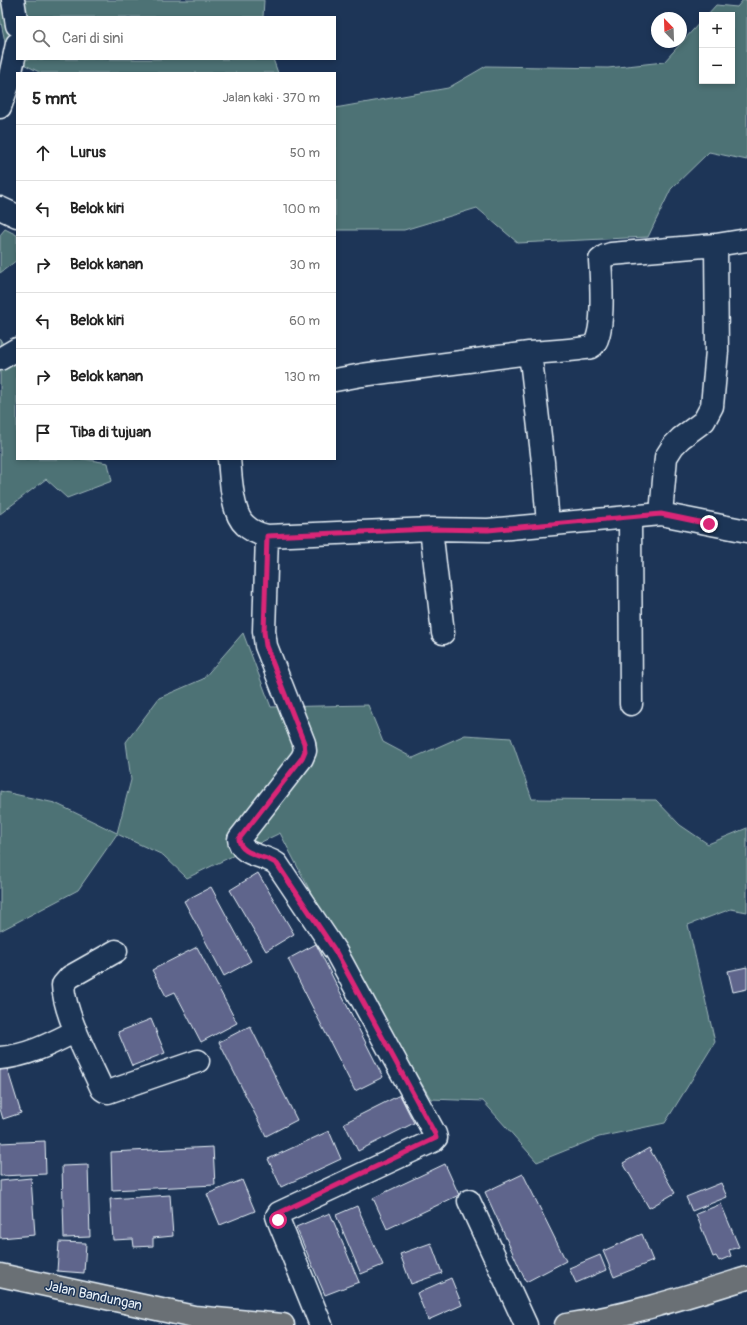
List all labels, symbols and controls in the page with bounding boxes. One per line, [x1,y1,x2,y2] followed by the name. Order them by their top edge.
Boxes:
[651,12,687,48] north arrow
[699,12,735,84] map controls
[699,12,735,48] button: +
[16,16,336,60] search box
[30,27,52,49] icon: search
[62,29,123,48] text: Cari di sini
[699,48,735,84] button: −
[32,88,76,109] text: 5 mnt
[222,90,320,106] text: Jalan kaki · 370 m
[32,142,54,164] icon: ahead
[70,143,106,162] text: Lurus
[290,145,320,161] text: 50 m
[32,198,54,220] icon: left
[70,199,124,218] text: Belok kiri
[283,201,320,217] text: 100 m
[32,254,54,276] icon: right
[70,255,143,274] text: Belok kanan
[290,257,320,273] text: 30 m
[32,310,54,332] icon: left
[70,311,124,330] text: Belok kiri
[289,313,320,329] text: 60 m
[32,366,54,388] icon: right
[70,367,143,386] text: Belok kanan
[284,369,320,385] text: 130 m
[32,422,54,444] icon: arrive
[70,423,151,442] text: Tiba di tujuan
[700,515,718,533] route end
[269,1211,287,1229] route start
[44,1277,144,1314] street label: Jalan Bandungan

